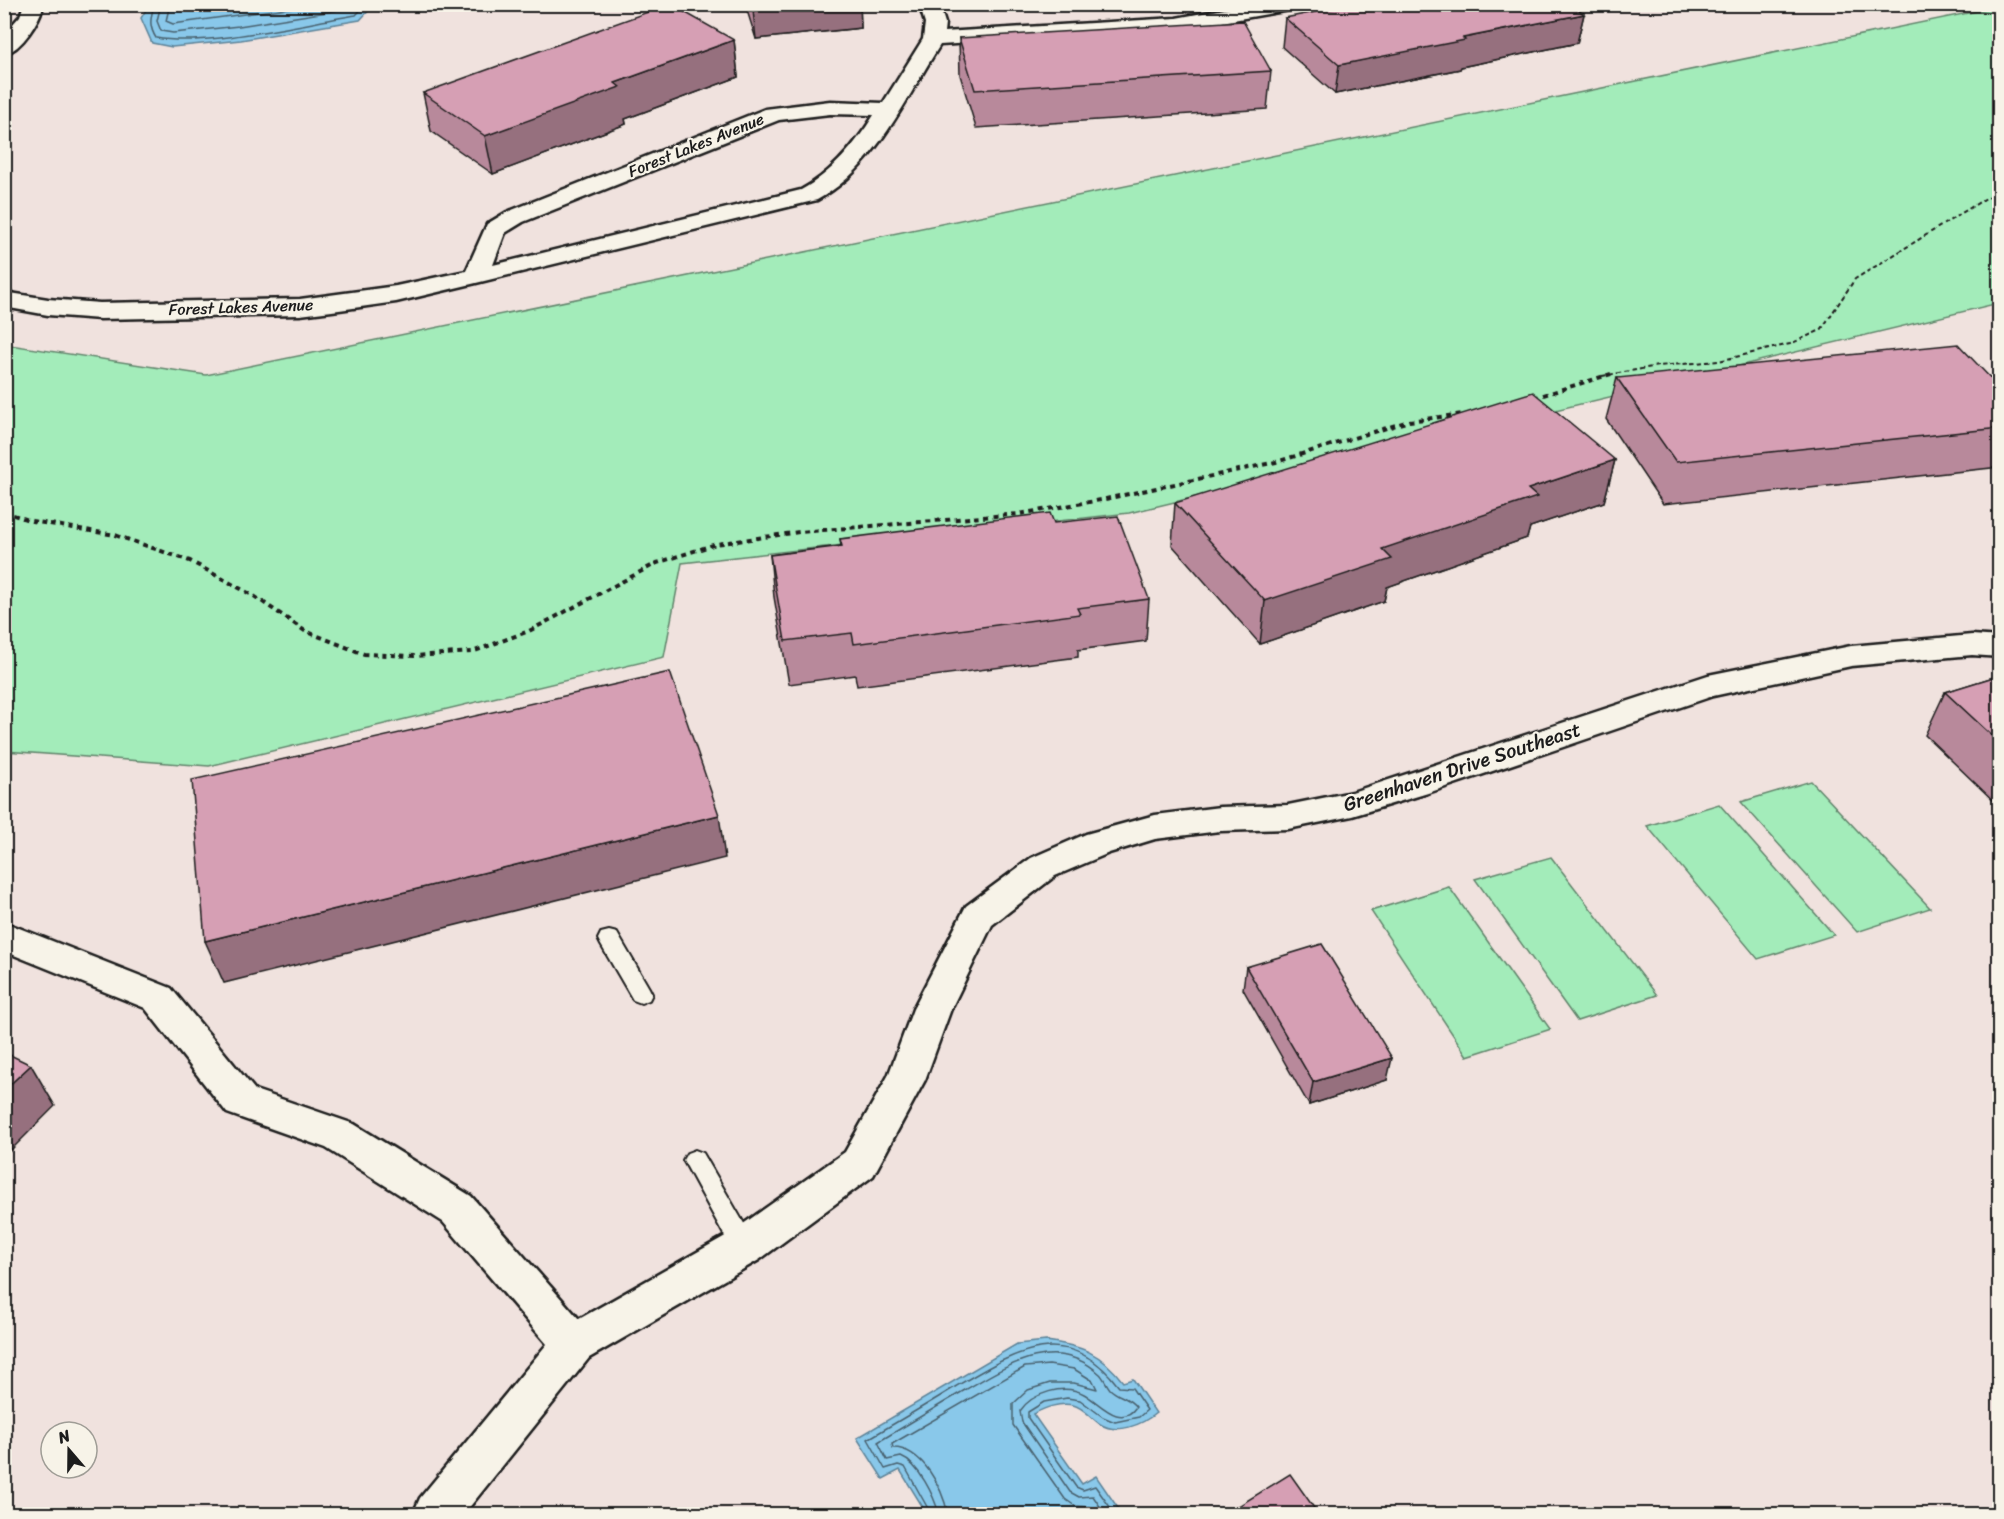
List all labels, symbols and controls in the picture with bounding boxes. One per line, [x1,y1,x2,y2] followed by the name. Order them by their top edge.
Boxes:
[623,104,769,186] street label: Forest Lakes Avenue
[168,290,314,324] street label: Forest Lakes Avenue
[1339,712,1586,822] street label: Greenhaven Drive Southeast
[39,1420,99,1480] north arrow
[53,1421,75,1452] text: N

